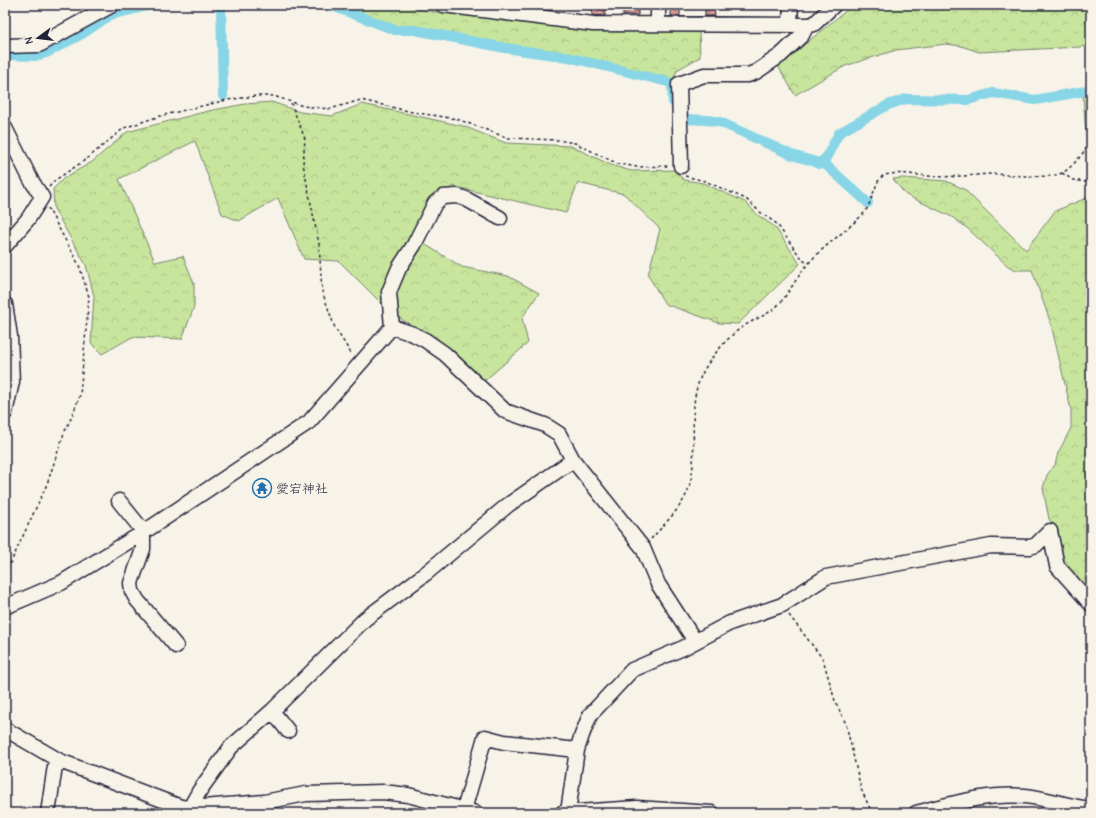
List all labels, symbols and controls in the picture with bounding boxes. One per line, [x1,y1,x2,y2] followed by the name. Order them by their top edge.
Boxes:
[18,18,58,58] north arrow
[22,35,36,46] text: N
[251,477,273,499] temple icon: 愛宕神社
[276,481,328,496] place label: 愛宕神社

